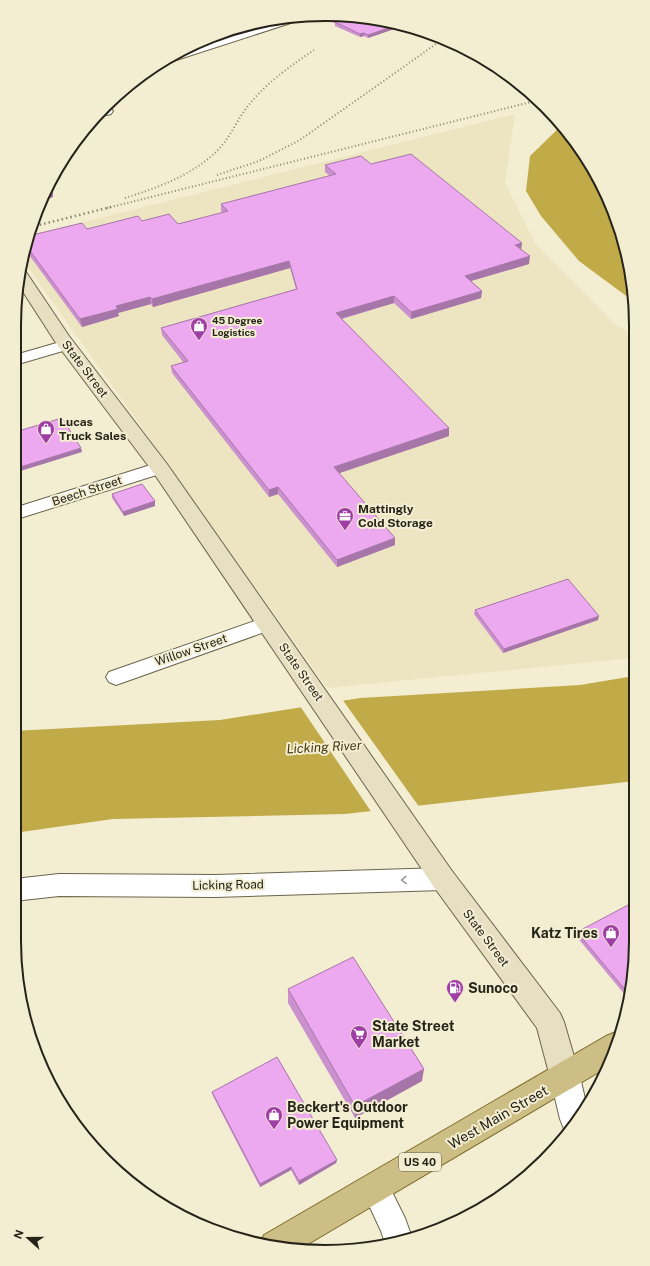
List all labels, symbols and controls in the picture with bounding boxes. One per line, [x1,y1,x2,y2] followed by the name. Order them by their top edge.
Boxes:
[212,314,263,338] place label: 45 Degree Logistics
[189,316,209,341] shop icon: 45 Degree Logistics
[59,338,111,401] street label: State Street
[59,415,126,443] place label: Lucas Truck Sales
[36,419,56,444] shop icon: Lucas Truck Sales
[50,473,124,509] street label: Beech Street
[358,502,433,530] place label: Mattingly Cold Storage
[335,506,355,531] office icon: Mattingly Cold Storage
[153,631,229,669] street label: Willow Street
[276,640,326,704] street label: State Street
[286,738,362,756] water label: Licking River
[401,876,407,884] one-way arrow
[192,877,264,893] street label: Licking Road
[460,907,512,970] street label: State Street
[601,923,621,948] shop icon: Katz Tires
[531,925,598,941] place label: Katz Tires
[445,978,465,1003] fuel station icon: Sunoco
[468,980,518,996] place label: Sunoco
[372,1018,455,1050] place label: State Street Market
[349,1024,369,1049] supermarket icon: State Street Market
[445,1082,551,1152] street label: West Main Street
[287,1099,408,1131] place label: Beckert's Outdoor Power Equipment
[264,1105,284,1130] shop icon: Beckert's Outdoor Power Equipment
[399,1153,441,1171] road number: US 40
[8,1218,48,1258] north arrow
[12,1228,26,1241] text: N

